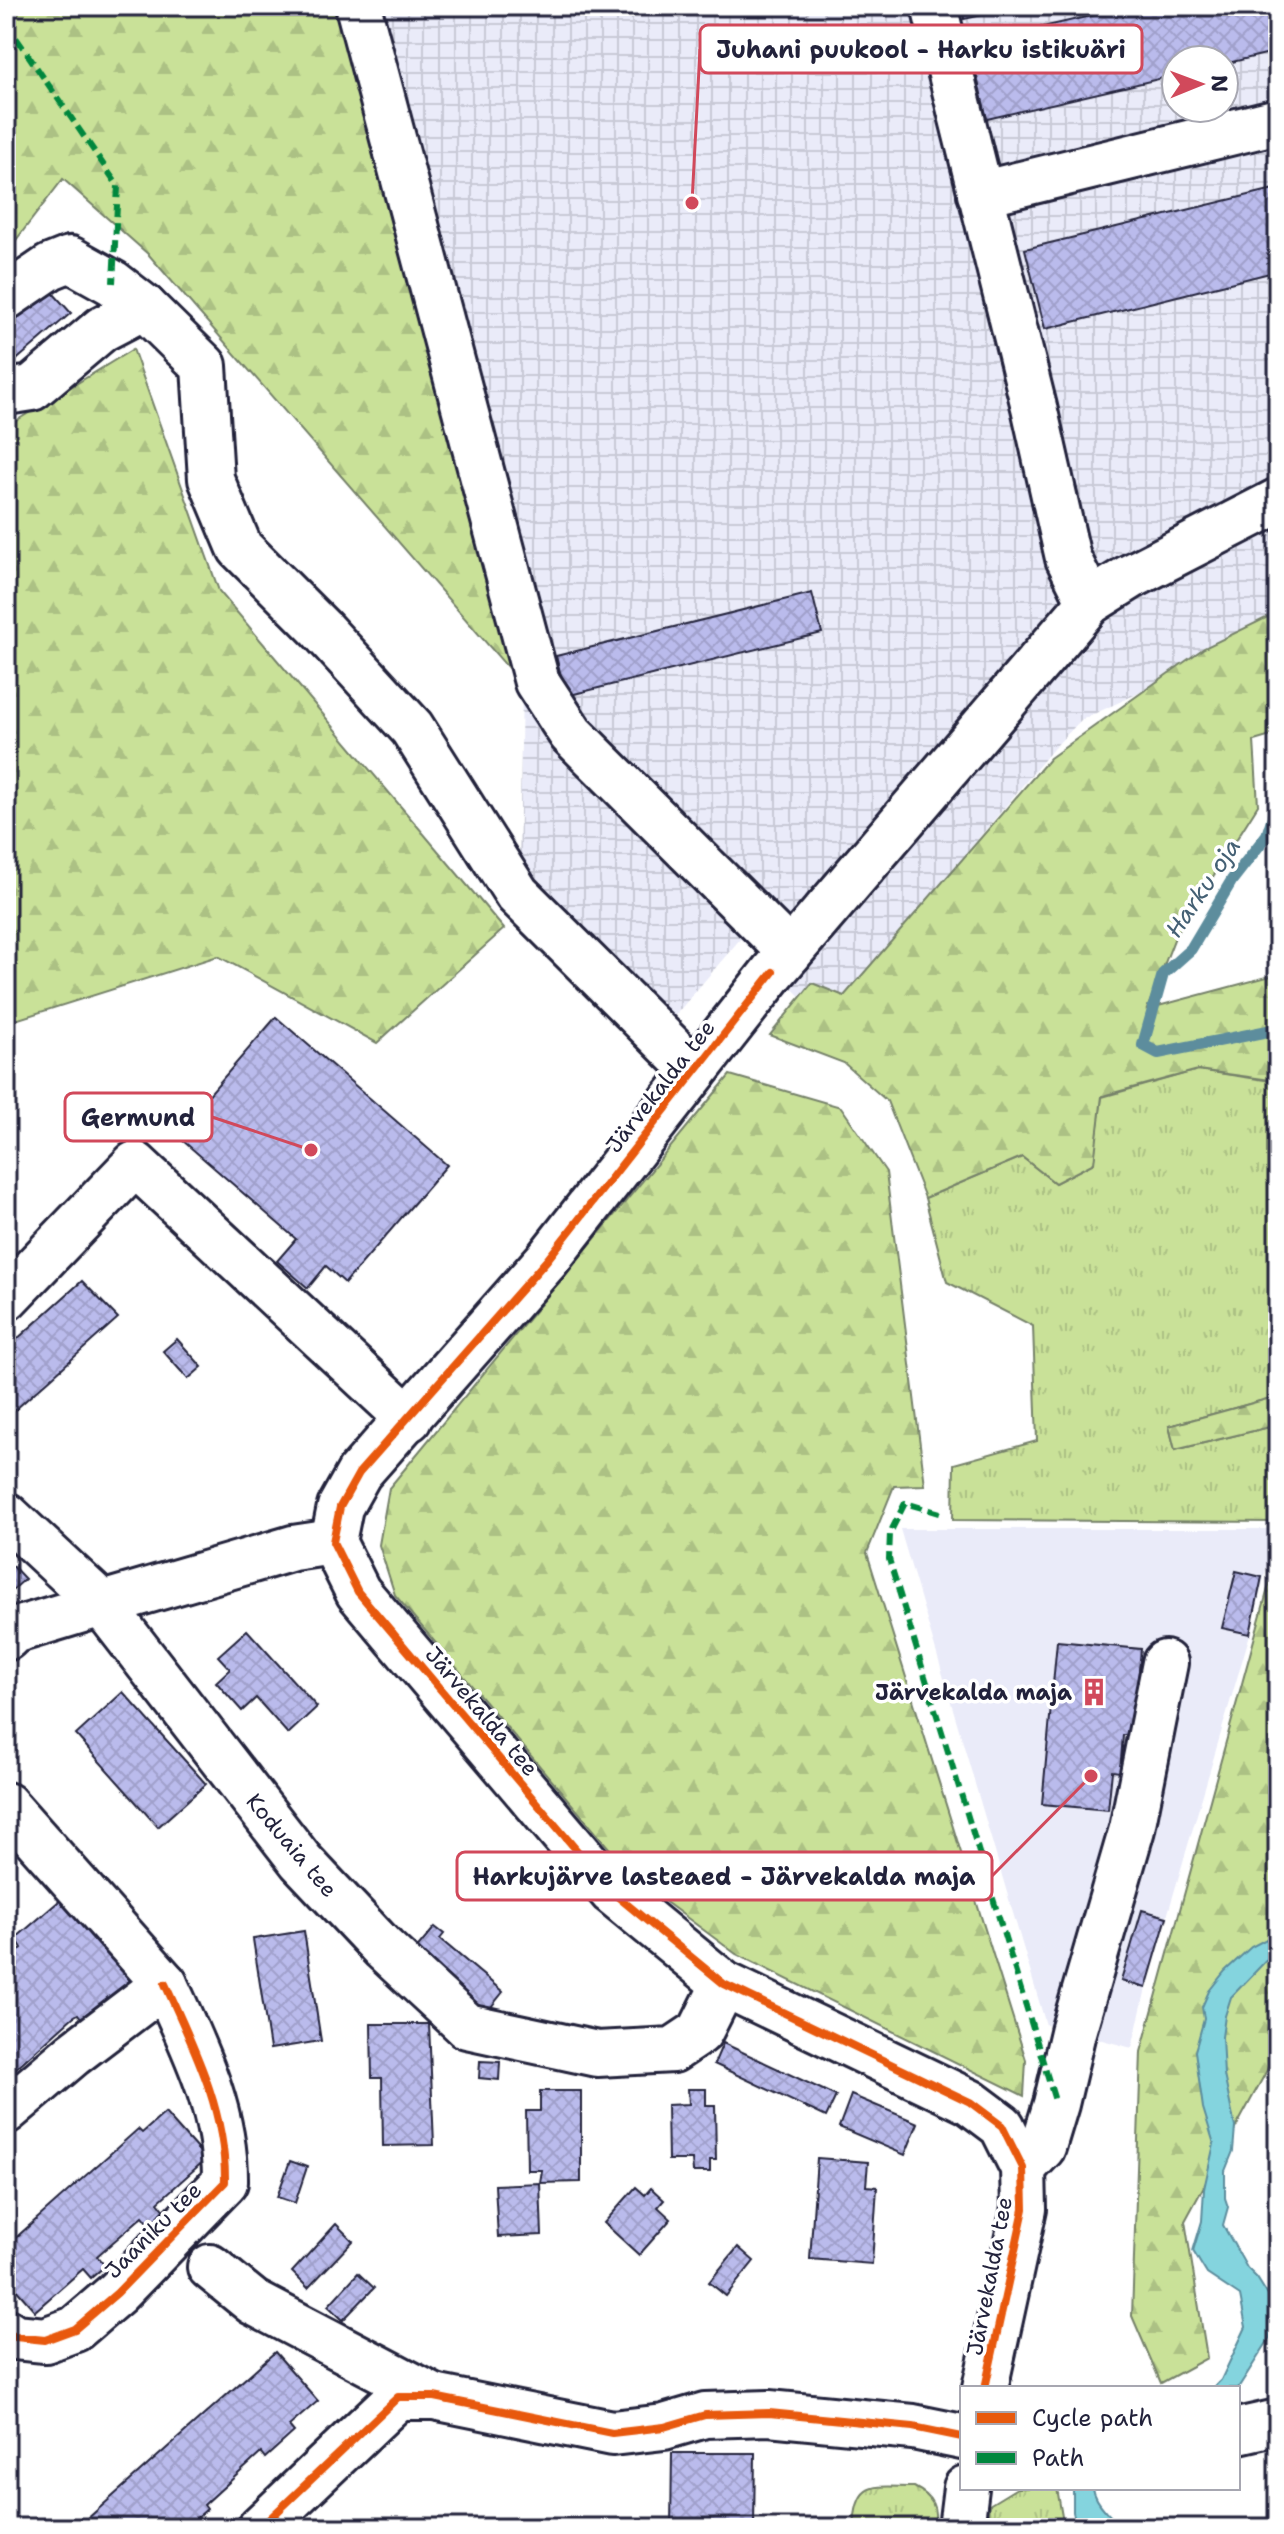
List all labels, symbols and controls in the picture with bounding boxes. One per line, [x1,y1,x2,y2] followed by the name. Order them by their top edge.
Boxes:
[700,25,1142,73] callout: Juhani puukool - Harku istikuäri
[716,34,1126,66] text: Juhani puukool - Harku istikuäri
[1160,44,1240,124] north arrow
[1205,75,1234,93] text: N
[1158,832,1248,944] water label: Harku oja
[599,1014,721,1159] street label: Järvekalda tee
[65,1093,212,1141] callout: Germund
[81,1102,195,1134] text: Germund
[419,1640,545,1782] street label: Järvekalda tee
[1079,1677,1109,1707] building icon: Järvekalda maja
[875,1678,1072,1707] place label: Järvekalda maja
[240,1787,344,1903] street label: Koduaia tee
[457,1852,992,1900] callout: Harkujärve lasteaed - Järvekalda maja
[473,1861,976,1893] text: Harkujärve lasteaed - Järvekalda maja
[99,2176,208,2285] street label: Jaaniku tee
[960,2194,1019,2358] street label: Järvekalda tee
[960,2386,1240,2490] legend
[1032,2402,1153,2434] text: Cycle path
[1032,2442,1084,2474] text: Path

